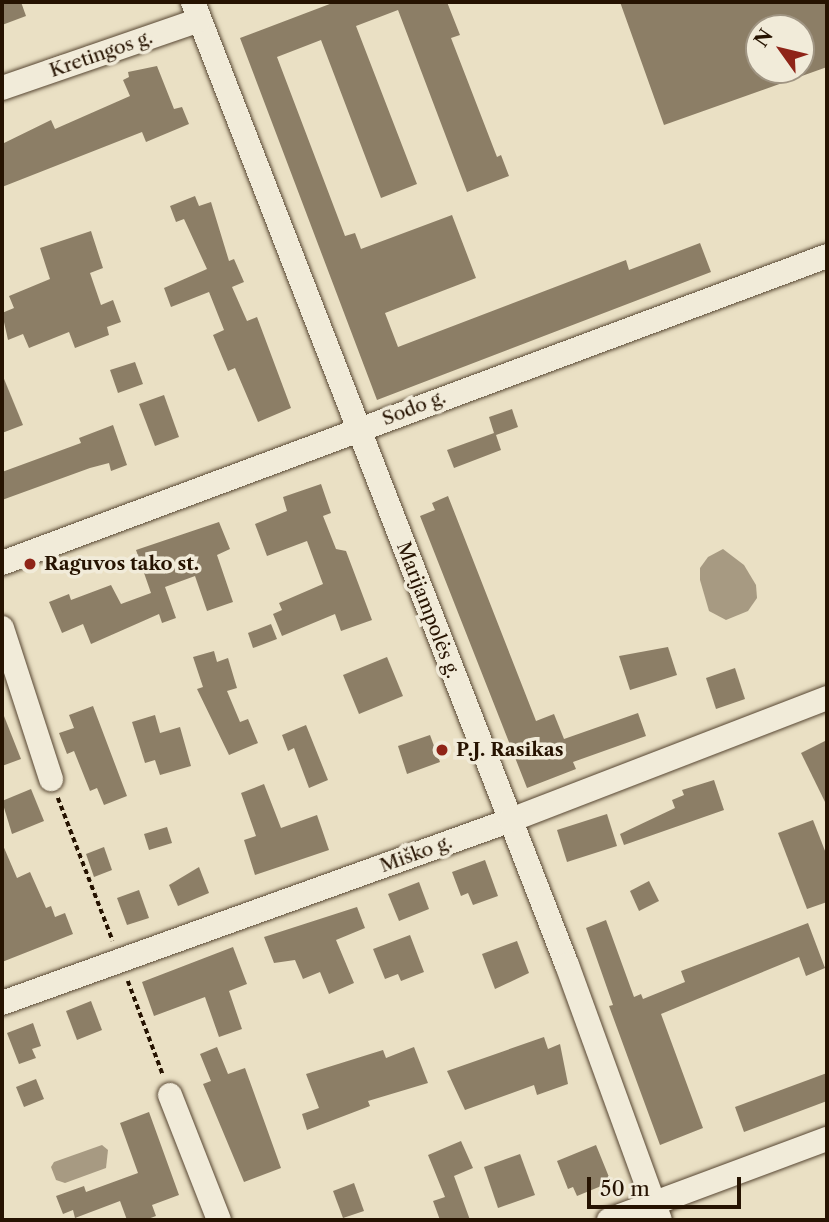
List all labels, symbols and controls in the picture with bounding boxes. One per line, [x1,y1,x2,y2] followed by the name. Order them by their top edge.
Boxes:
[745,14,815,84] north arrow
[750,25,778,51] text: N
[46,26,156,82] street label: Kretingos g.
[379,385,449,431] street label: Sodo g.
[392,539,464,681] street label: Marijampolės g.
[44,553,199,575] place label: Raguvos tako st.
[22,556,38,572] marker: Raguvos tako st.
[456,739,563,761] place label: P.J. Rasikas
[434,742,450,758] marker: P.J. Rasikas
[377,830,455,878] street label: Miško g.
[591,1162,745,1206] scale bar
[600,1176,650,1201] text: 50 m

